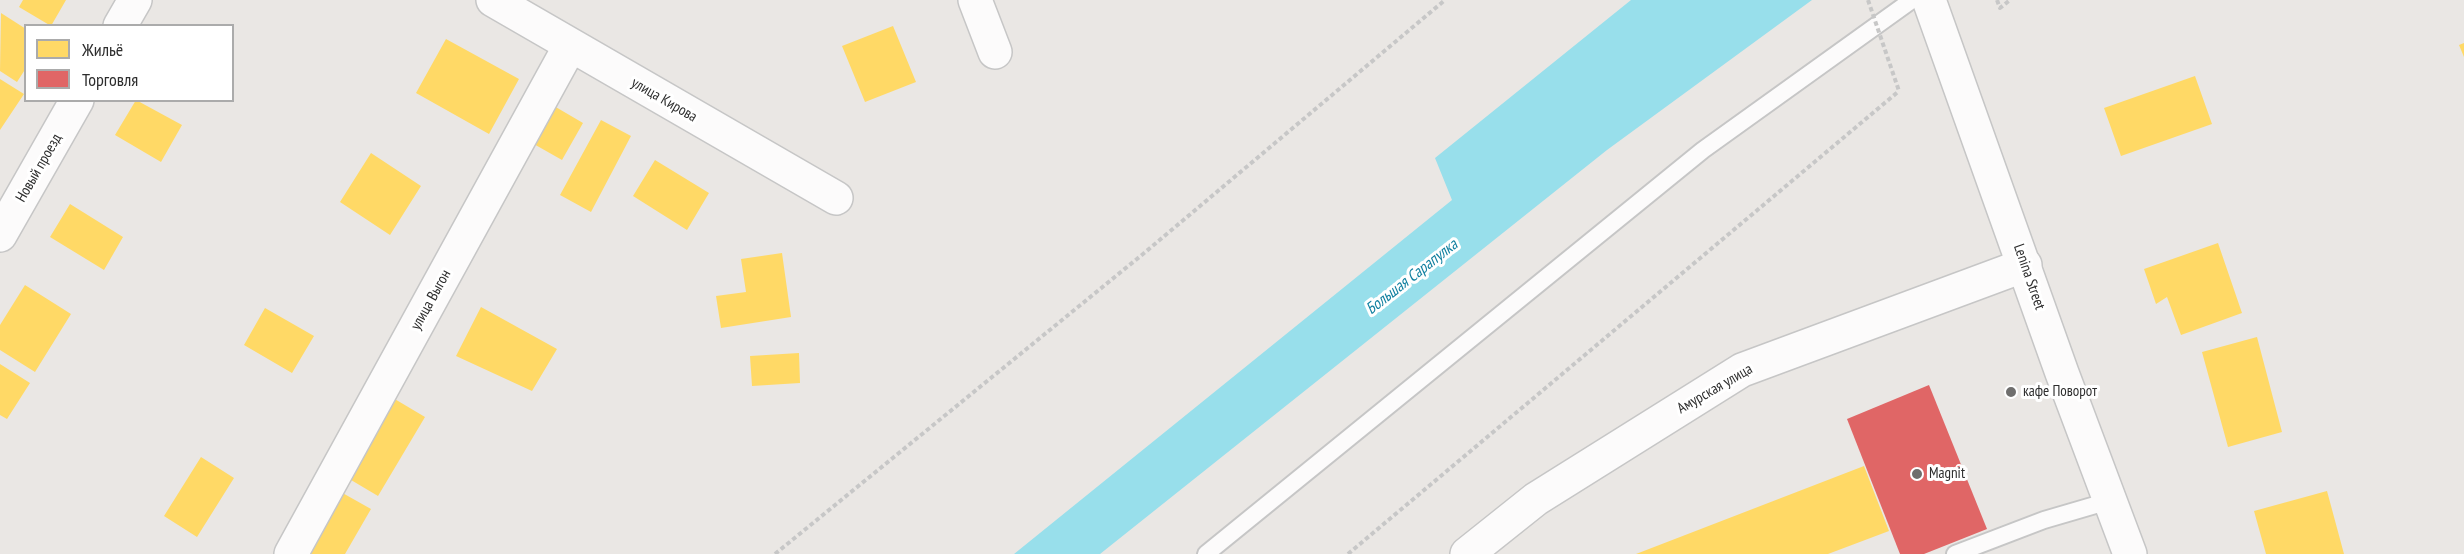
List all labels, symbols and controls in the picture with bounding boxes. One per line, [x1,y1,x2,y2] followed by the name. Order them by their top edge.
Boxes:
[24,24,234,102] legend
[82,38,123,61] text: Жильё
[82,68,138,91] text: Торговля
[628,74,700,126] street label: улица Кирова
[12,131,66,205] street label: Новый проезд
[1362,235,1462,319] water label: Большая Сарапулка
[2009,242,2049,312] street label: Lenina Street
[407,267,455,333] street label: улица Выгон
[1674,360,1756,418] street label: Амурская улица
[2023,383,2097,401] place label: кафе Поворот
[2004,385,2018,399] marker: кафе Поворот
[1929,465,1965,483] place label: Magnit
[1910,467,1924,481] marker: Magnit

